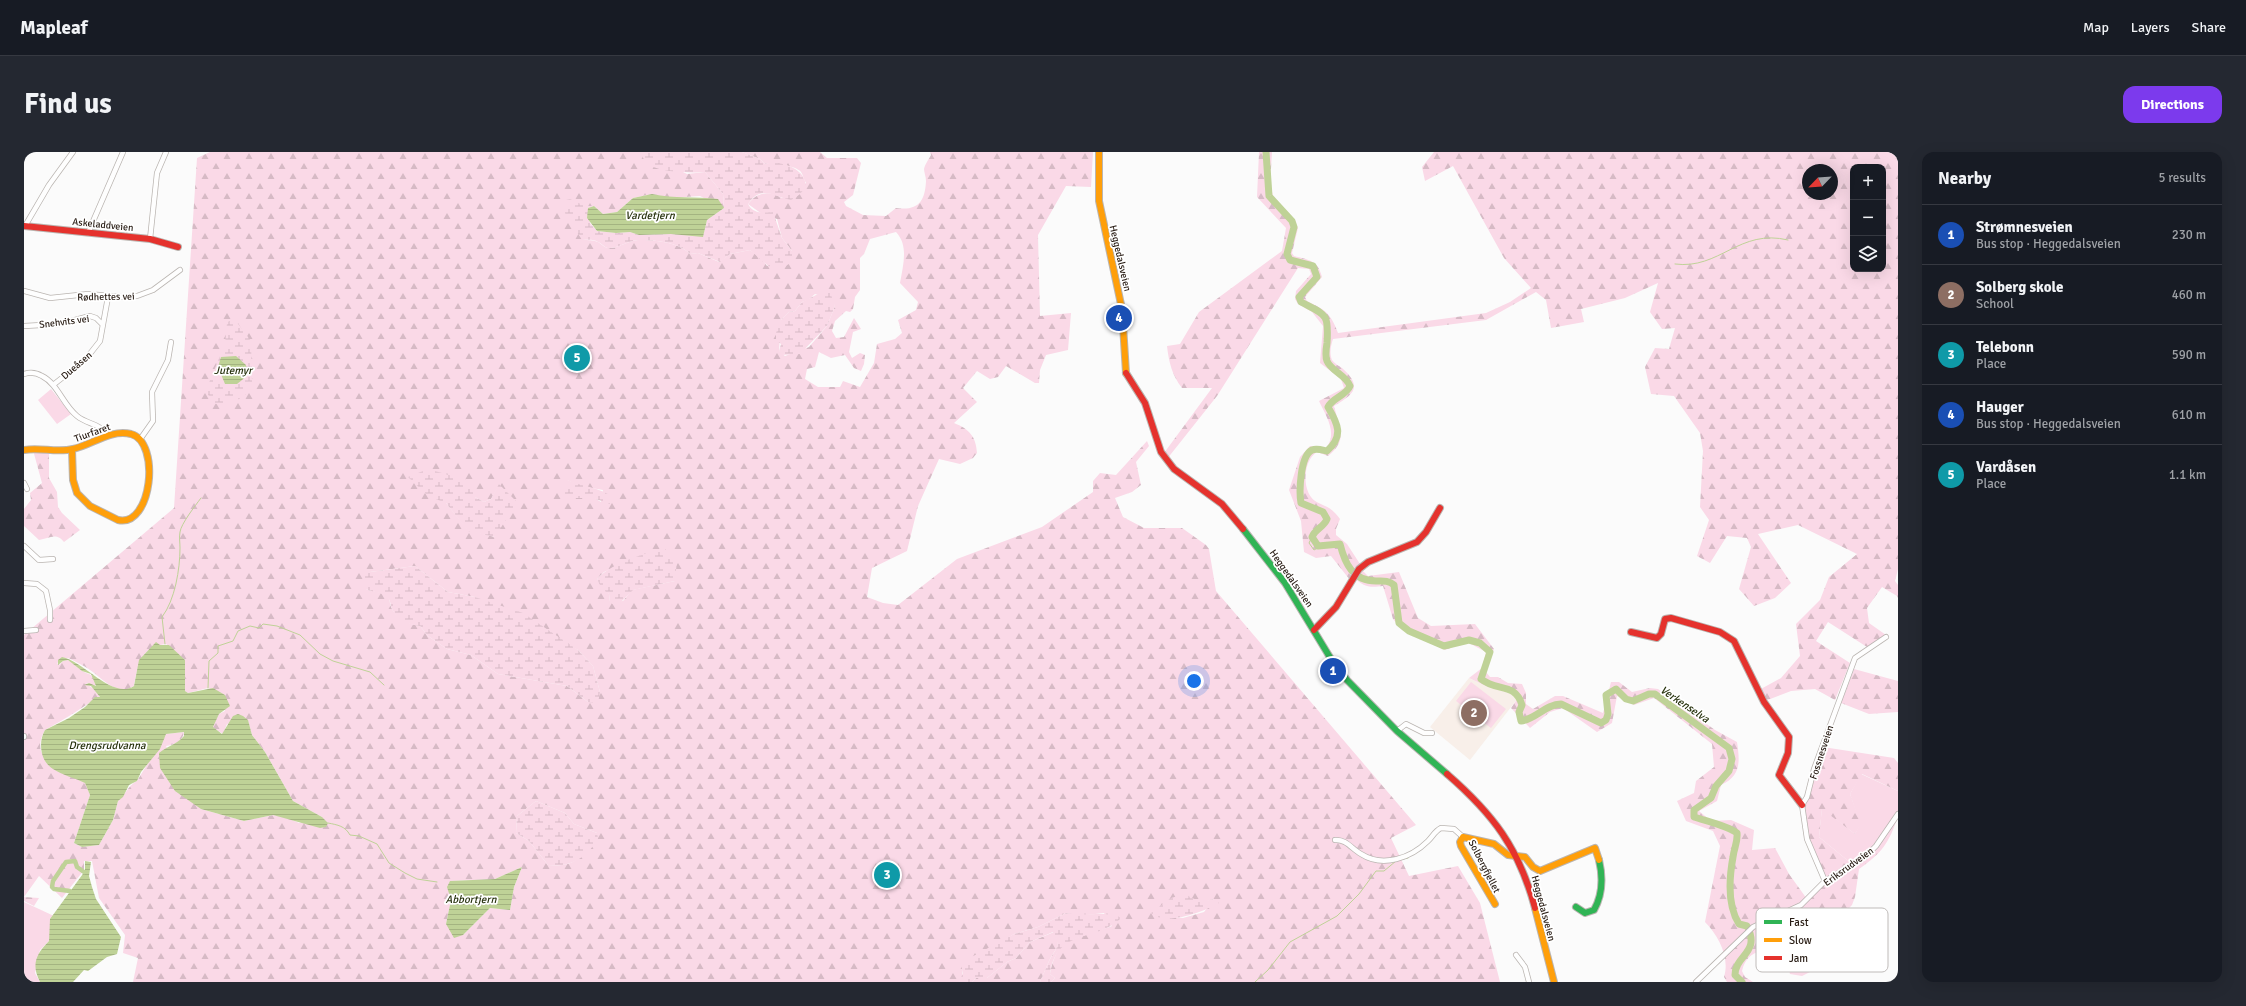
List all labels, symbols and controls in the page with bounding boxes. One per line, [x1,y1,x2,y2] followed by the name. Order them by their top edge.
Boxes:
[20,16,88,40] text: Mapleaf
[2083,19,2109,36] text: Map
[2131,19,2170,36] text: Layers
[2192,19,2226,36] text: Share
[2123,86,2222,123] button: Directions
[24,87,112,121] text: Find us
[1802,164,1838,200] north arrow
[1850,164,1886,272] map controls
[1850,164,1886,200] button: +
[1938,168,1991,189] text: Nearby
[2158,170,2206,186] text: 5 results
[1850,200,1886,236] button: −
[625,209,676,222] water label: Vardetjern
[72,216,134,234] street label: Askeladdveien
[1976,218,2073,236] text: Strømnesveien
[1107,224,1133,293] street label: Heggedalsveien
[1947,227,1955,243] text: 1
[2172,227,2206,243] text: 230 m
[1850,236,1886,272] button: layers
[1976,236,2121,252] text: Bus stop · Heggedalsveien
[1976,278,2064,296] text: Solberg skole
[1947,287,1955,303] text: 2
[2172,287,2206,303] text: 460 m
[77,290,135,304] street label: Rødhettes vei
[1976,296,2014,312] text: School
[1106,303,1132,333] pin: 4
[38,313,90,331] street label: Snehvits vei
[1976,338,2034,356] text: Telebonn
[564,343,590,373] pin: 5
[1947,347,1955,363] text: 3
[2172,347,2206,363] text: 590 m
[59,349,94,382] street label: Dueåsen
[1976,356,2006,372] text: Place
[214,364,254,377] water label: Jutemyr
[1976,398,2024,416] text: Hauger
[1947,407,1955,423] text: 4
[2172,407,2206,423] text: 610 m
[1976,416,2121,432] text: Bus stop · Heggedalsveien
[73,421,112,445] street label: Tiurfaret
[1976,458,2036,476] text: Vardåsen
[1947,467,1955,483] text: 5
[2169,467,2206,483] text: 1.1 km
[1976,476,2006,492] text: Place
[1267,547,1315,610] street label: Heggedalsveien
[1320,656,1346,686] pin: 1
[1184,671,1204,691] your location
[1658,683,1712,726] water label: Verkenselva
[1461,698,1487,728] pin: 2
[1808,724,1836,781] street label: Fossnesveien
[68,739,146,752] water label: Drengsrudvanna
[1466,838,1503,895] street label: Solbergfjellet
[1821,845,1876,889] street label: Eriksrudveien
[874,860,900,890] pin: 3
[1528,874,1558,942] street label: Heggedalsveien
[446,893,497,906] water label: Abbortjern
[1756,908,1888,972] legend
[1789,916,1809,929] text: Fast
[1789,934,1812,947] text: Slow
[1789,952,1808,965] text: Jam

